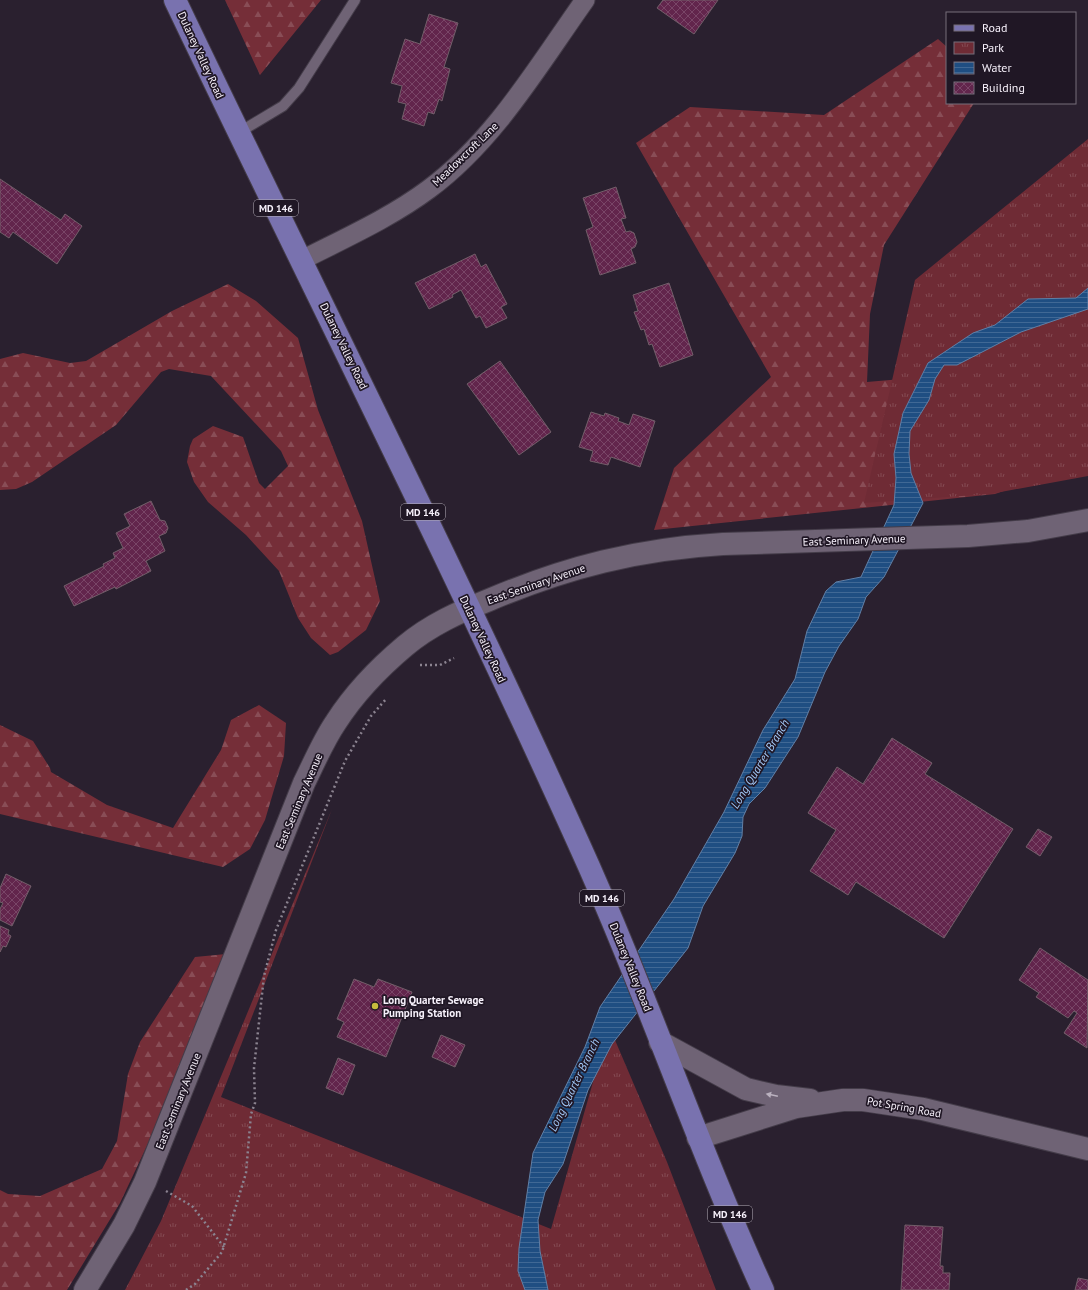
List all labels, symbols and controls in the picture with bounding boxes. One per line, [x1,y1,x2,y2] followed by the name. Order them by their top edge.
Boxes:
[175,9,227,101] street label: Dulaney Valley Road
[946,12,1076,104] legend
[982,20,1007,35] text: Road
[982,40,1004,55] text: Park
[982,60,1012,75] text: Water
[982,80,1025,95] text: Building
[429,119,501,189] street label: Meadowcroft Lane
[254,200,298,216] road number: MD 146
[317,301,371,392] street label: Dulaney Valley Road
[401,504,445,520] road number: MD 146
[802,531,906,549] street label: East Seminary Avenue
[485,561,587,607] street label: East Seminary Avenue
[457,593,509,685] street label: Dulaney Valley Road
[727,716,792,811] water label: Long Quarter Branch
[272,751,326,851] street label: East Seminary Avenue
[580,890,624,906] road number: MD 146
[607,921,655,1013] street label: Dulaney Valley Road
[383,993,484,1020] place label: Long Quarter Sewage Pumping Station
[370,1001,380,1011] marker: Long Quarter Sewage Pumping Station
[545,1036,602,1134] water label: Long Quarter Branch
[152,1050,204,1151] street label: East Seminary Avenue
[766,1091,778,1097] one-way arrow
[866,1094,942,1120] street label: Pot Spring Road
[708,1206,752,1222] road number: MD 146

